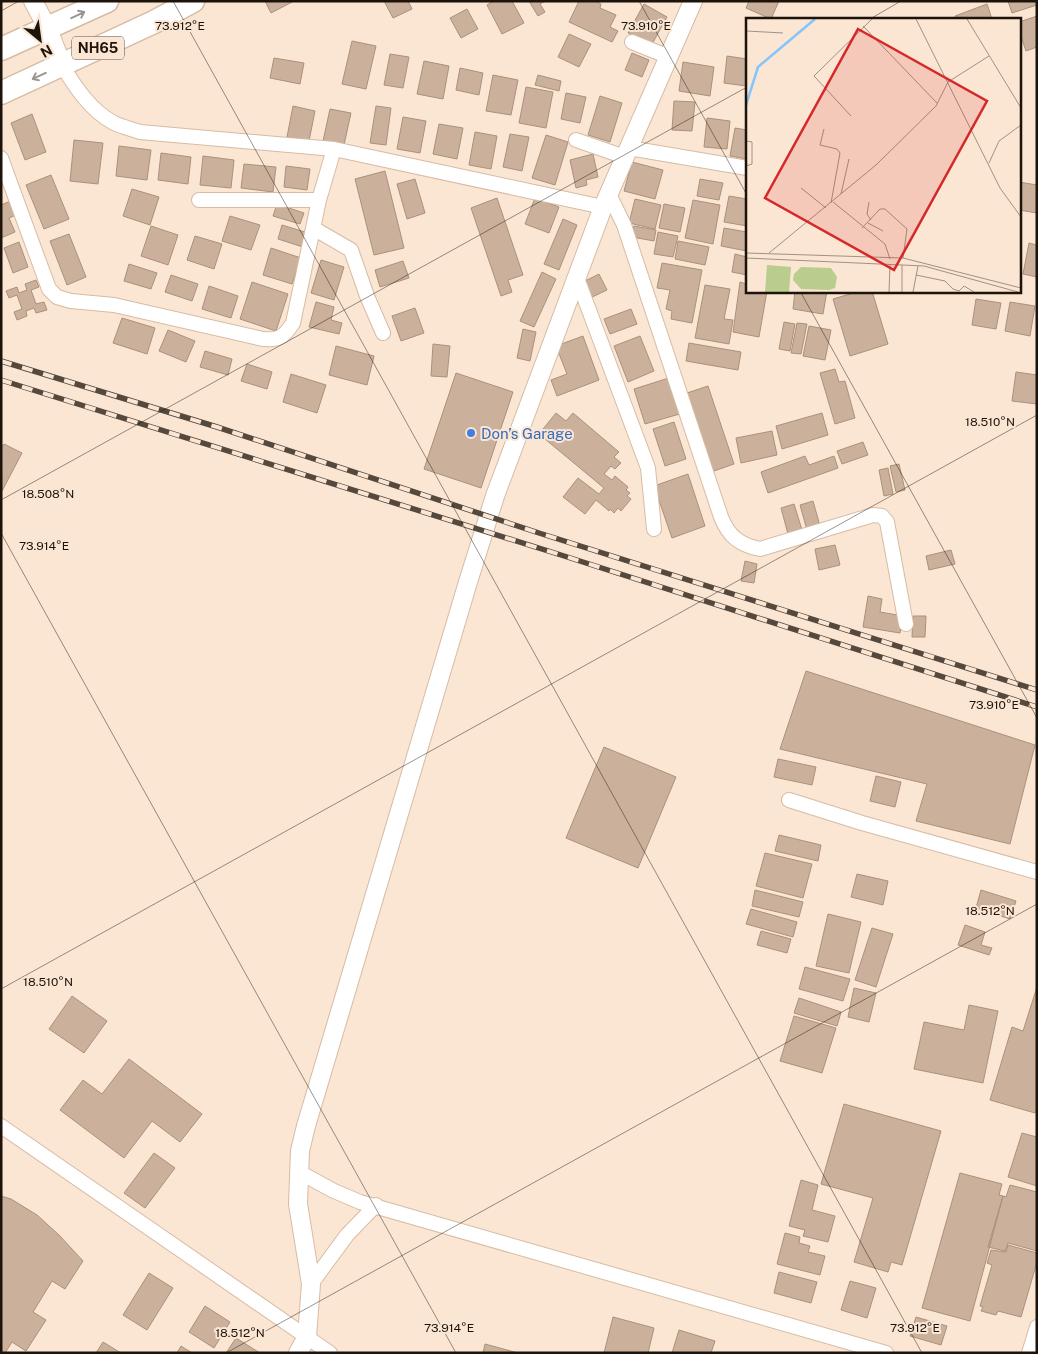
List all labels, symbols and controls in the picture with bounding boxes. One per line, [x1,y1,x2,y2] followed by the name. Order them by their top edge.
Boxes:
[70,10,85,19] one-way arrow
[15,15,65,65] north arrow
[746,18,1020,292] inset map
[155,19,205,33] text: 73.912°E
[621,19,671,33] text: 73.910°E
[72,36,124,59] road number: NH65
[38,42,55,61] text: N
[32,72,47,82] one-way arrow
[965,415,1015,429] text: 18.510°N
[481,425,573,442] place label: Don’s Garage
[465,427,477,439] marker: Don’s Garage
[22,487,74,501] text: 18.508°N
[19,539,69,553] text: 73.914°E
[969,698,1019,712] text: 73.910°E
[965,904,1015,918] text: 18.512°N
[23,975,73,989] text: 18.510°N
[424,1321,474,1335] text: 73.914°E
[890,1321,940,1335] text: 73.912°E
[215,1326,265,1340] text: 18.512°N

